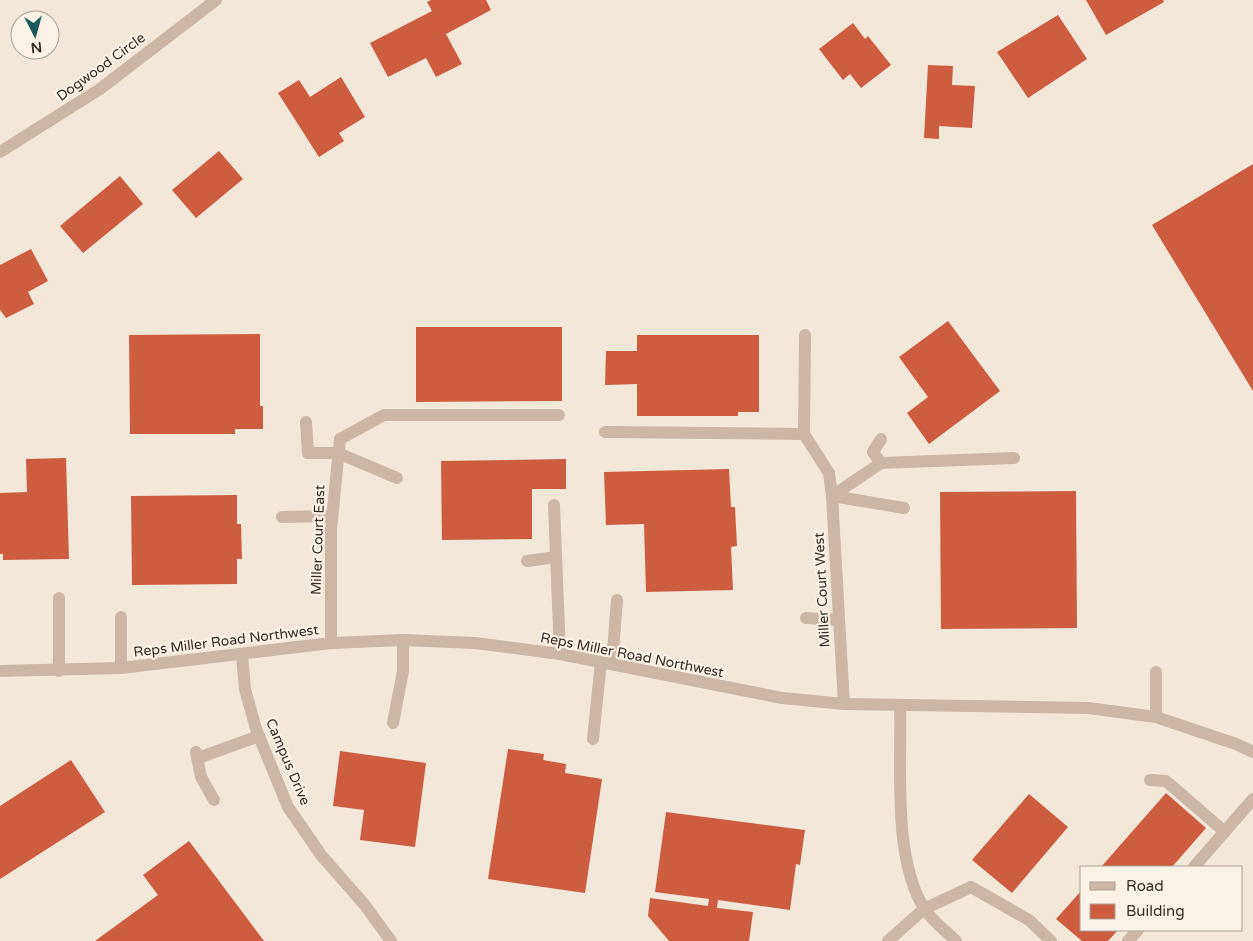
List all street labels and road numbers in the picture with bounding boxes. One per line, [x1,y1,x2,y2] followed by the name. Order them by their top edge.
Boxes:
[53,29,149,105] street label: Dogwood Circle
[308,484,328,595] street label: Miller Court East
[810,531,834,648] street label: Miller Court West
[133,621,320,661] street label: Reps Miller Road Northwest
[539,629,726,681] street label: Reps Miller Road Northwest
[262,716,314,808] street label: Campus Drive

